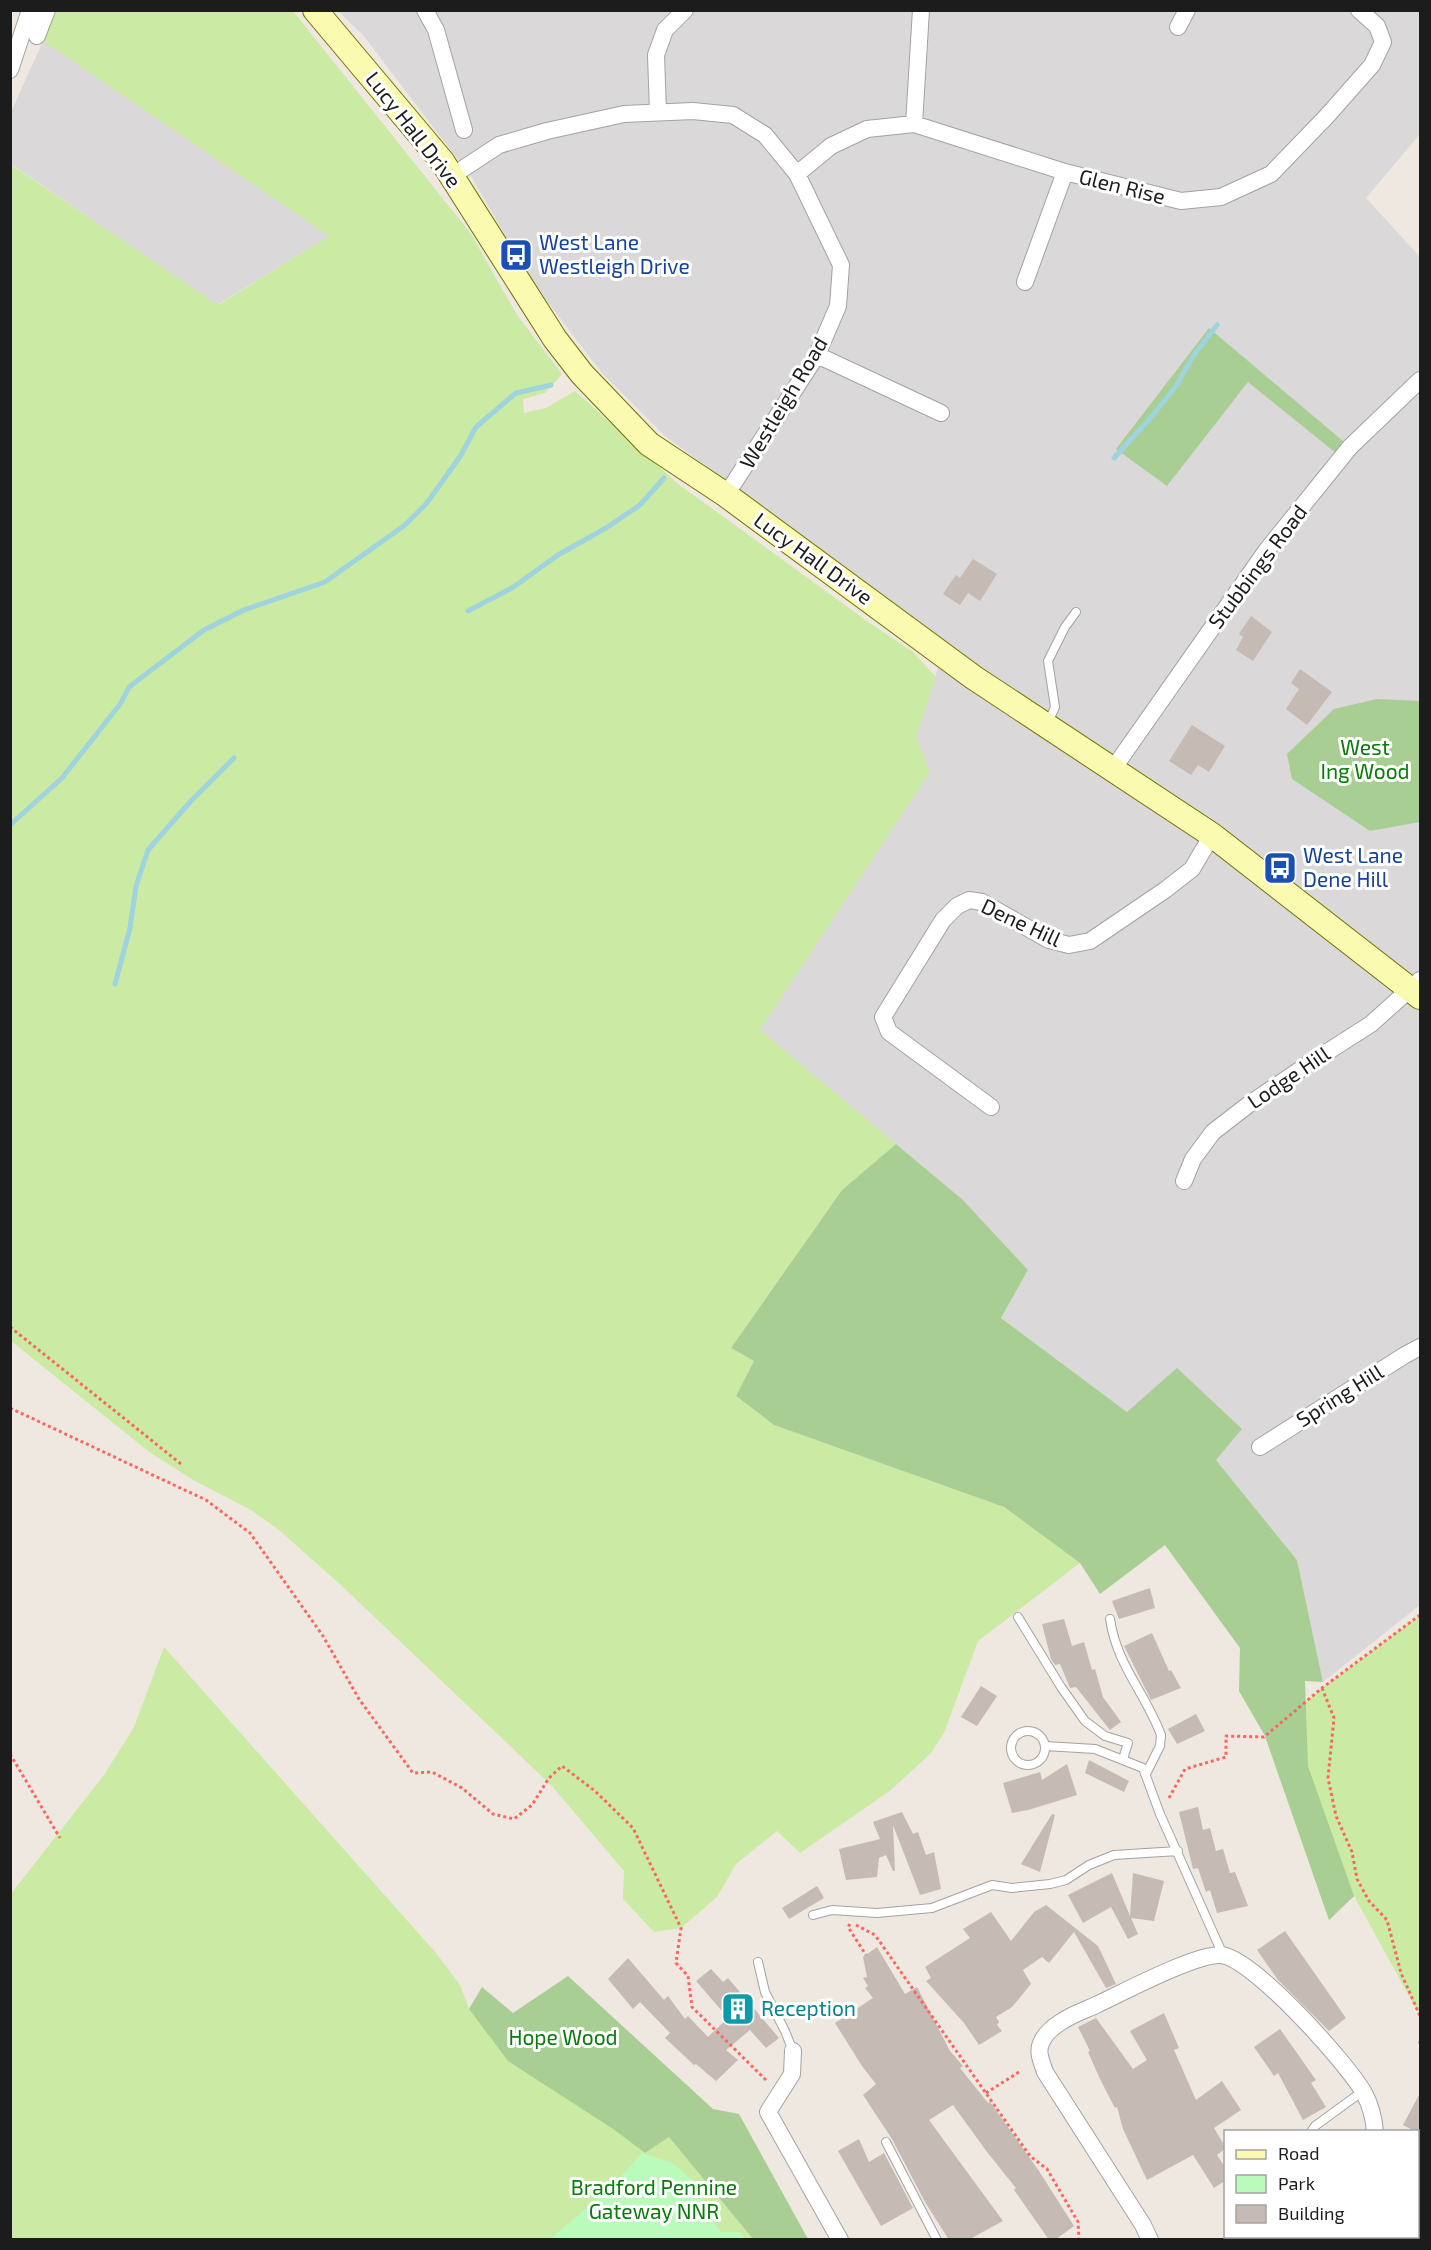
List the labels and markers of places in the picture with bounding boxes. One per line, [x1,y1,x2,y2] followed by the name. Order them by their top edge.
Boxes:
[539,229,690,278] place label: West Lane Westleigh Drive
[498,237,534,273] bus stop icon: West Lane Westleigh Drive
[1303,842,1403,891] place label: West Lane Dene Hill
[1262,850,1298,886] bus stop icon: West Lane Dene Hill
[720,1991,756,2027] building icon: Reception
[761,1995,856,2020] place label: Reception

